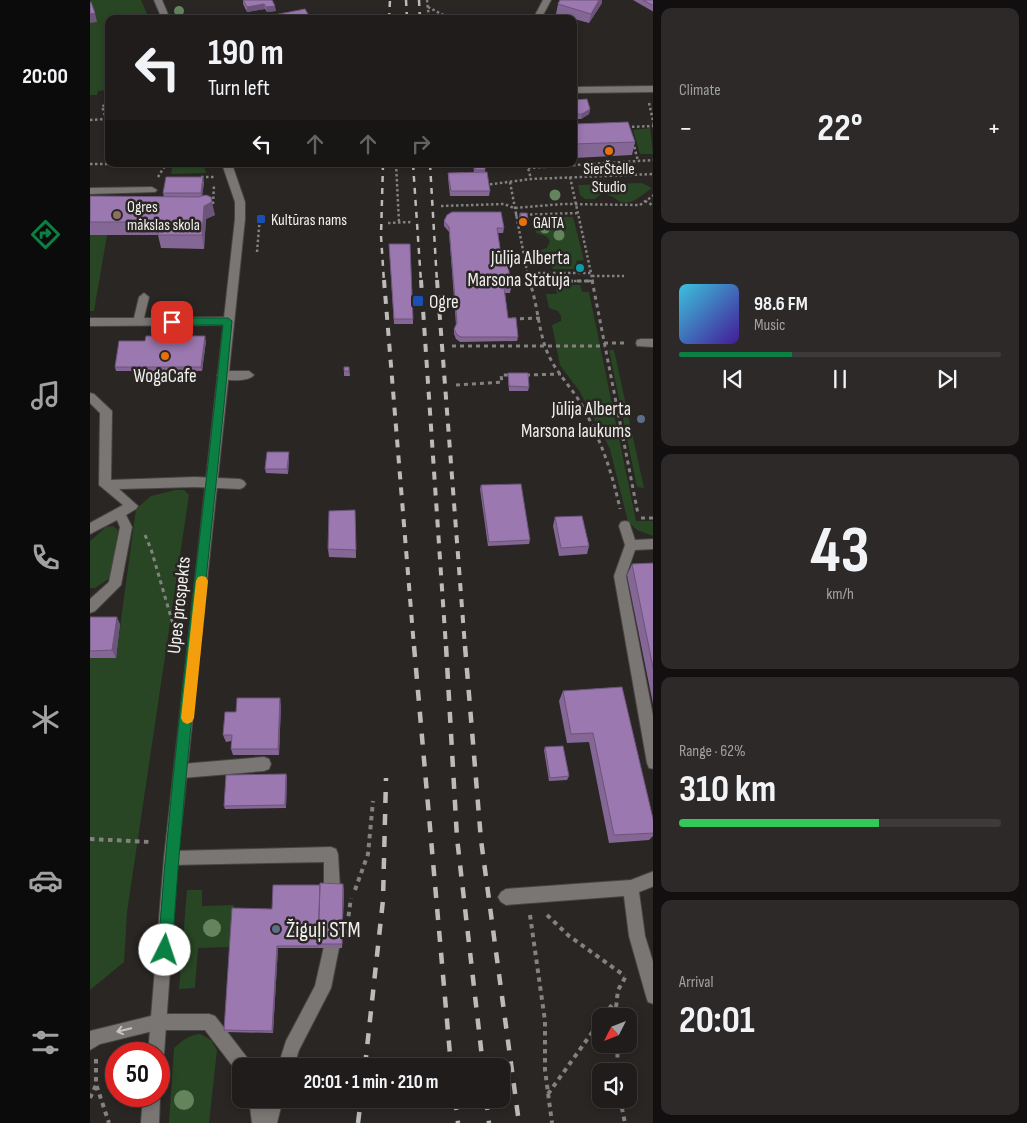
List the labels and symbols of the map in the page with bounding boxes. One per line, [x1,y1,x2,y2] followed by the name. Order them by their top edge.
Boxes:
[603,145,615,157] marker: SierŠtelle Studio
[583,160,635,197] place label: SierŠtelle Studio
[127,198,200,235] place label: Ogres mākslas skola
[111,209,123,221] marker: Ogres mākslas skola
[271,211,347,230] place label: Kultūras nams
[255,213,267,225] marker: Kultūras nams
[533,214,564,233] place label: GAITA
[517,216,529,228] marker: GAITA
[467,247,570,292] place label: Jūlija Alberta Marsona Statuja
[574,262,586,274] marker: Jūlija Alberta Marsona Statuja
[429,291,459,314] place label: Ogre
[411,294,425,308] marker: Ogre
[151,301,193,343] pin
[159,350,171,362] marker: WogaCafe
[133,365,197,388] place label: WogaCafe
[521,398,631,443] place label: Jūlija Alberta Marsona laukums
[635,413,647,425] marker: Jūlija Alberta Marsona laukums
[163,555,196,655] street label: Upes prospekts
[286,917,361,944] place label: Žiguļi STM
[138,923,190,975] position arrow
[270,923,282,935] marker: Žiguļi STM
[592,1008,638,1052] north arrow
[116,1026,132,1035] one-way arrow
[105,1042,170,1107] speed limit sign: 50

